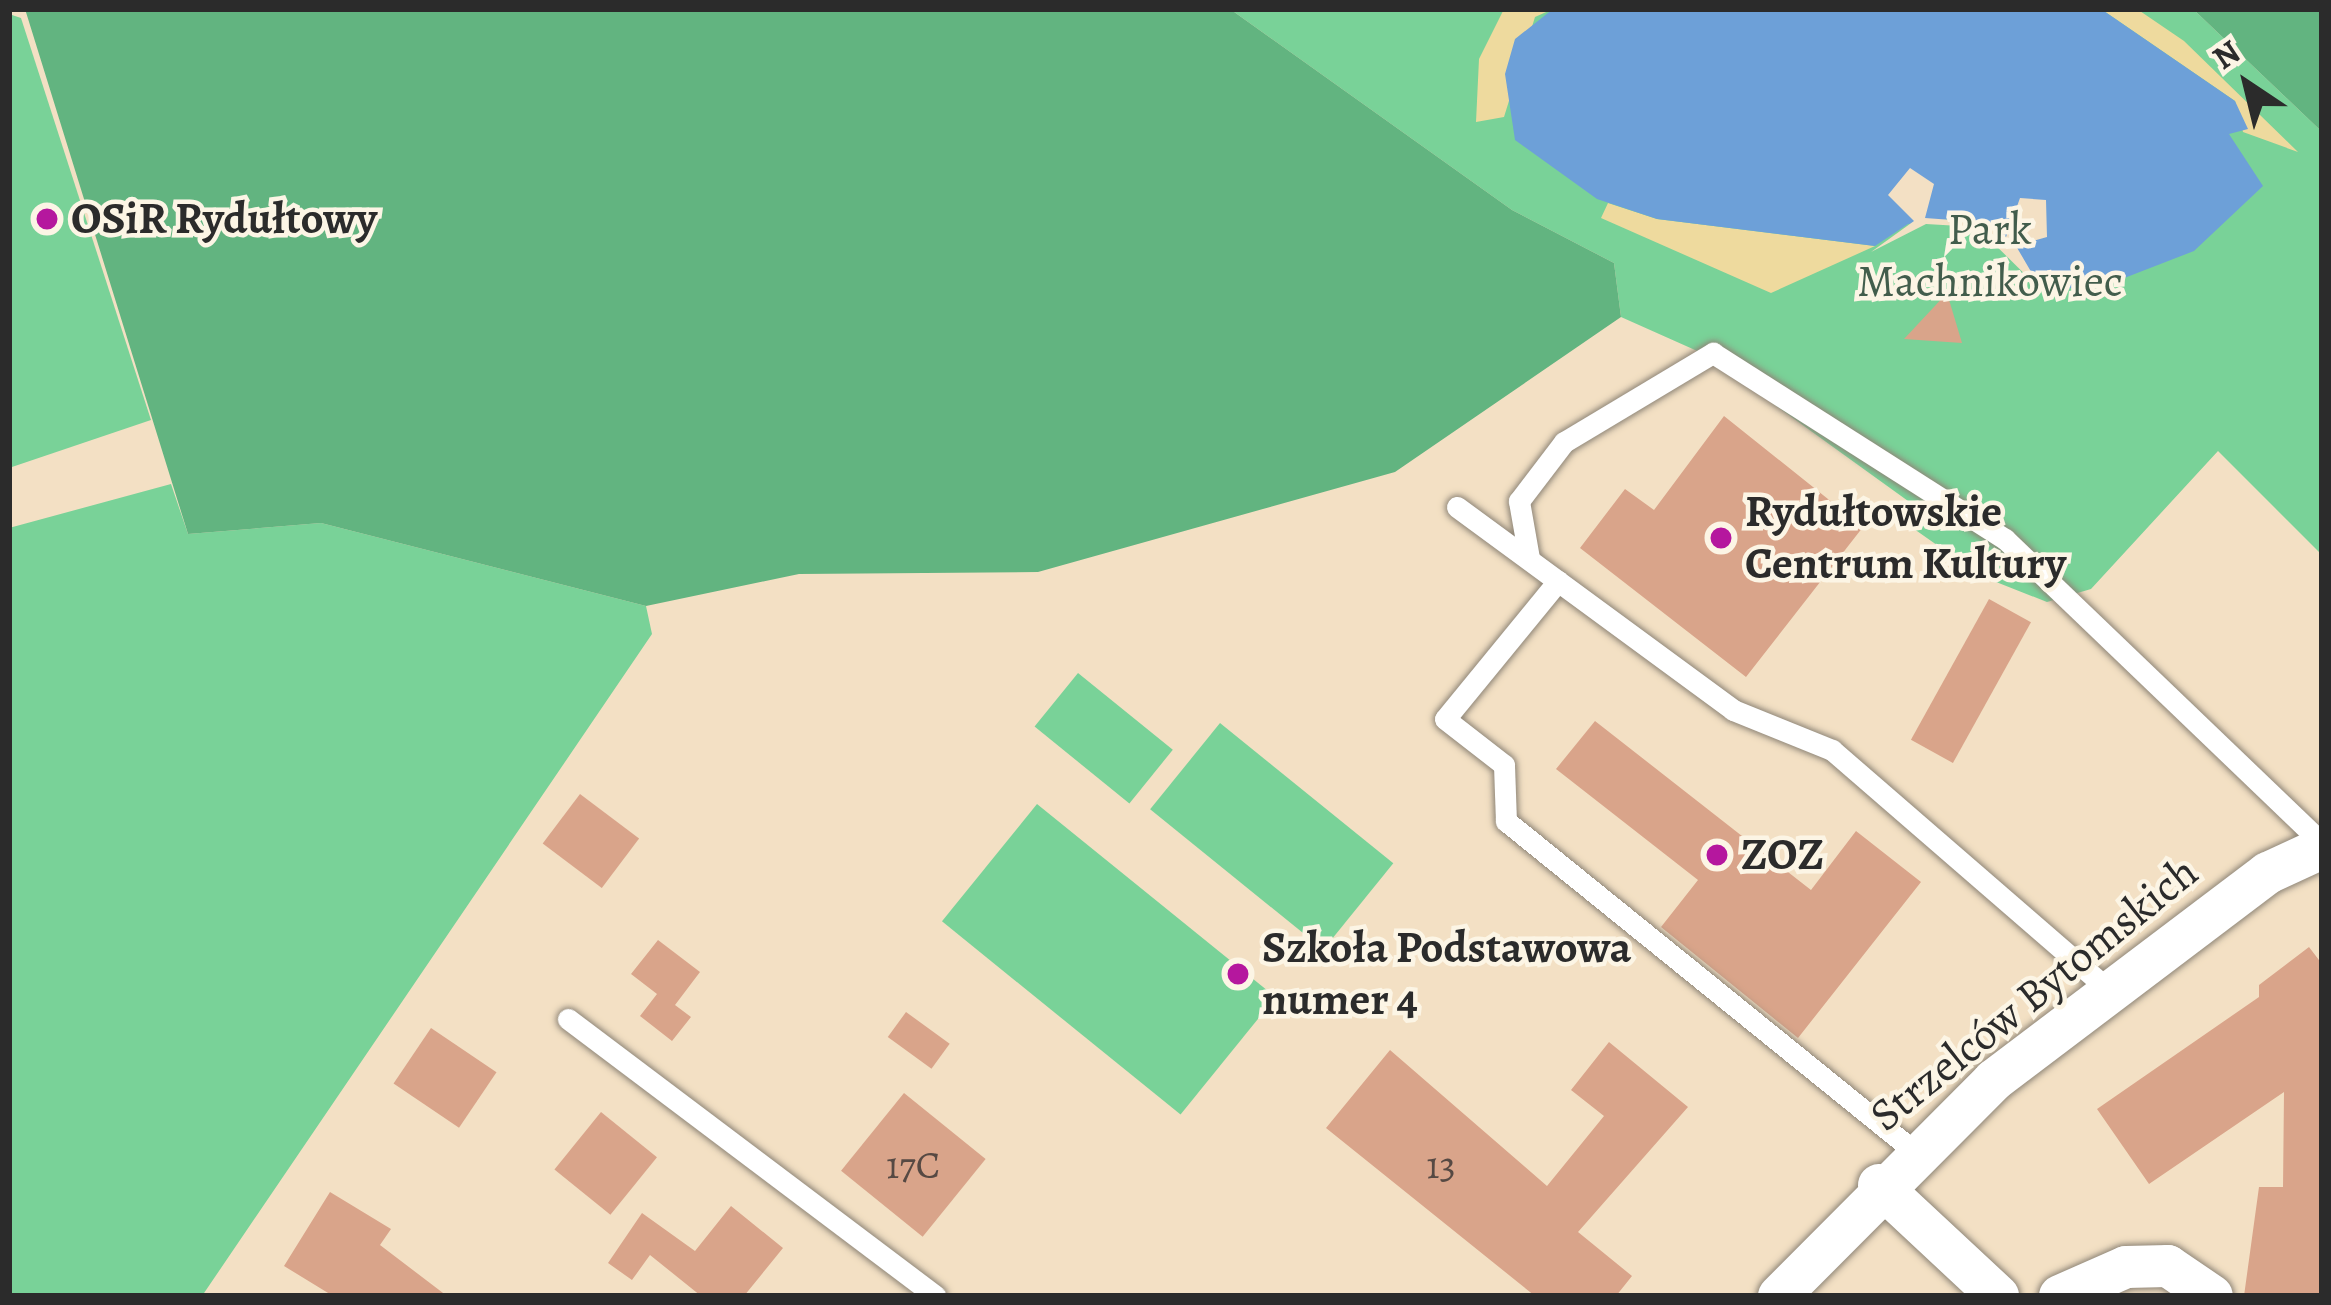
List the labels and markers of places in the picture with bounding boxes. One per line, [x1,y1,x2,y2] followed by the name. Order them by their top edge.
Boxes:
[71,192,377,246] place label: OSiR Rydułtowy
[34,206,60,232] marker: OSiR Rydułtowy
[1745,485,2066,591] place label: Rydułtowskie Centrum Kultury
[1708,525,1734,551] marker: Rydułtowskie Centrum Kultury
[1741,828,1824,882] place label: ZOZ
[1704,842,1730,868] marker: ZOZ
[1262,921,1631,1027] place label: Szkoła Podstawowa numer 4
[1225,961,1251,987] marker: Szkoła Podstawowa numer 4

